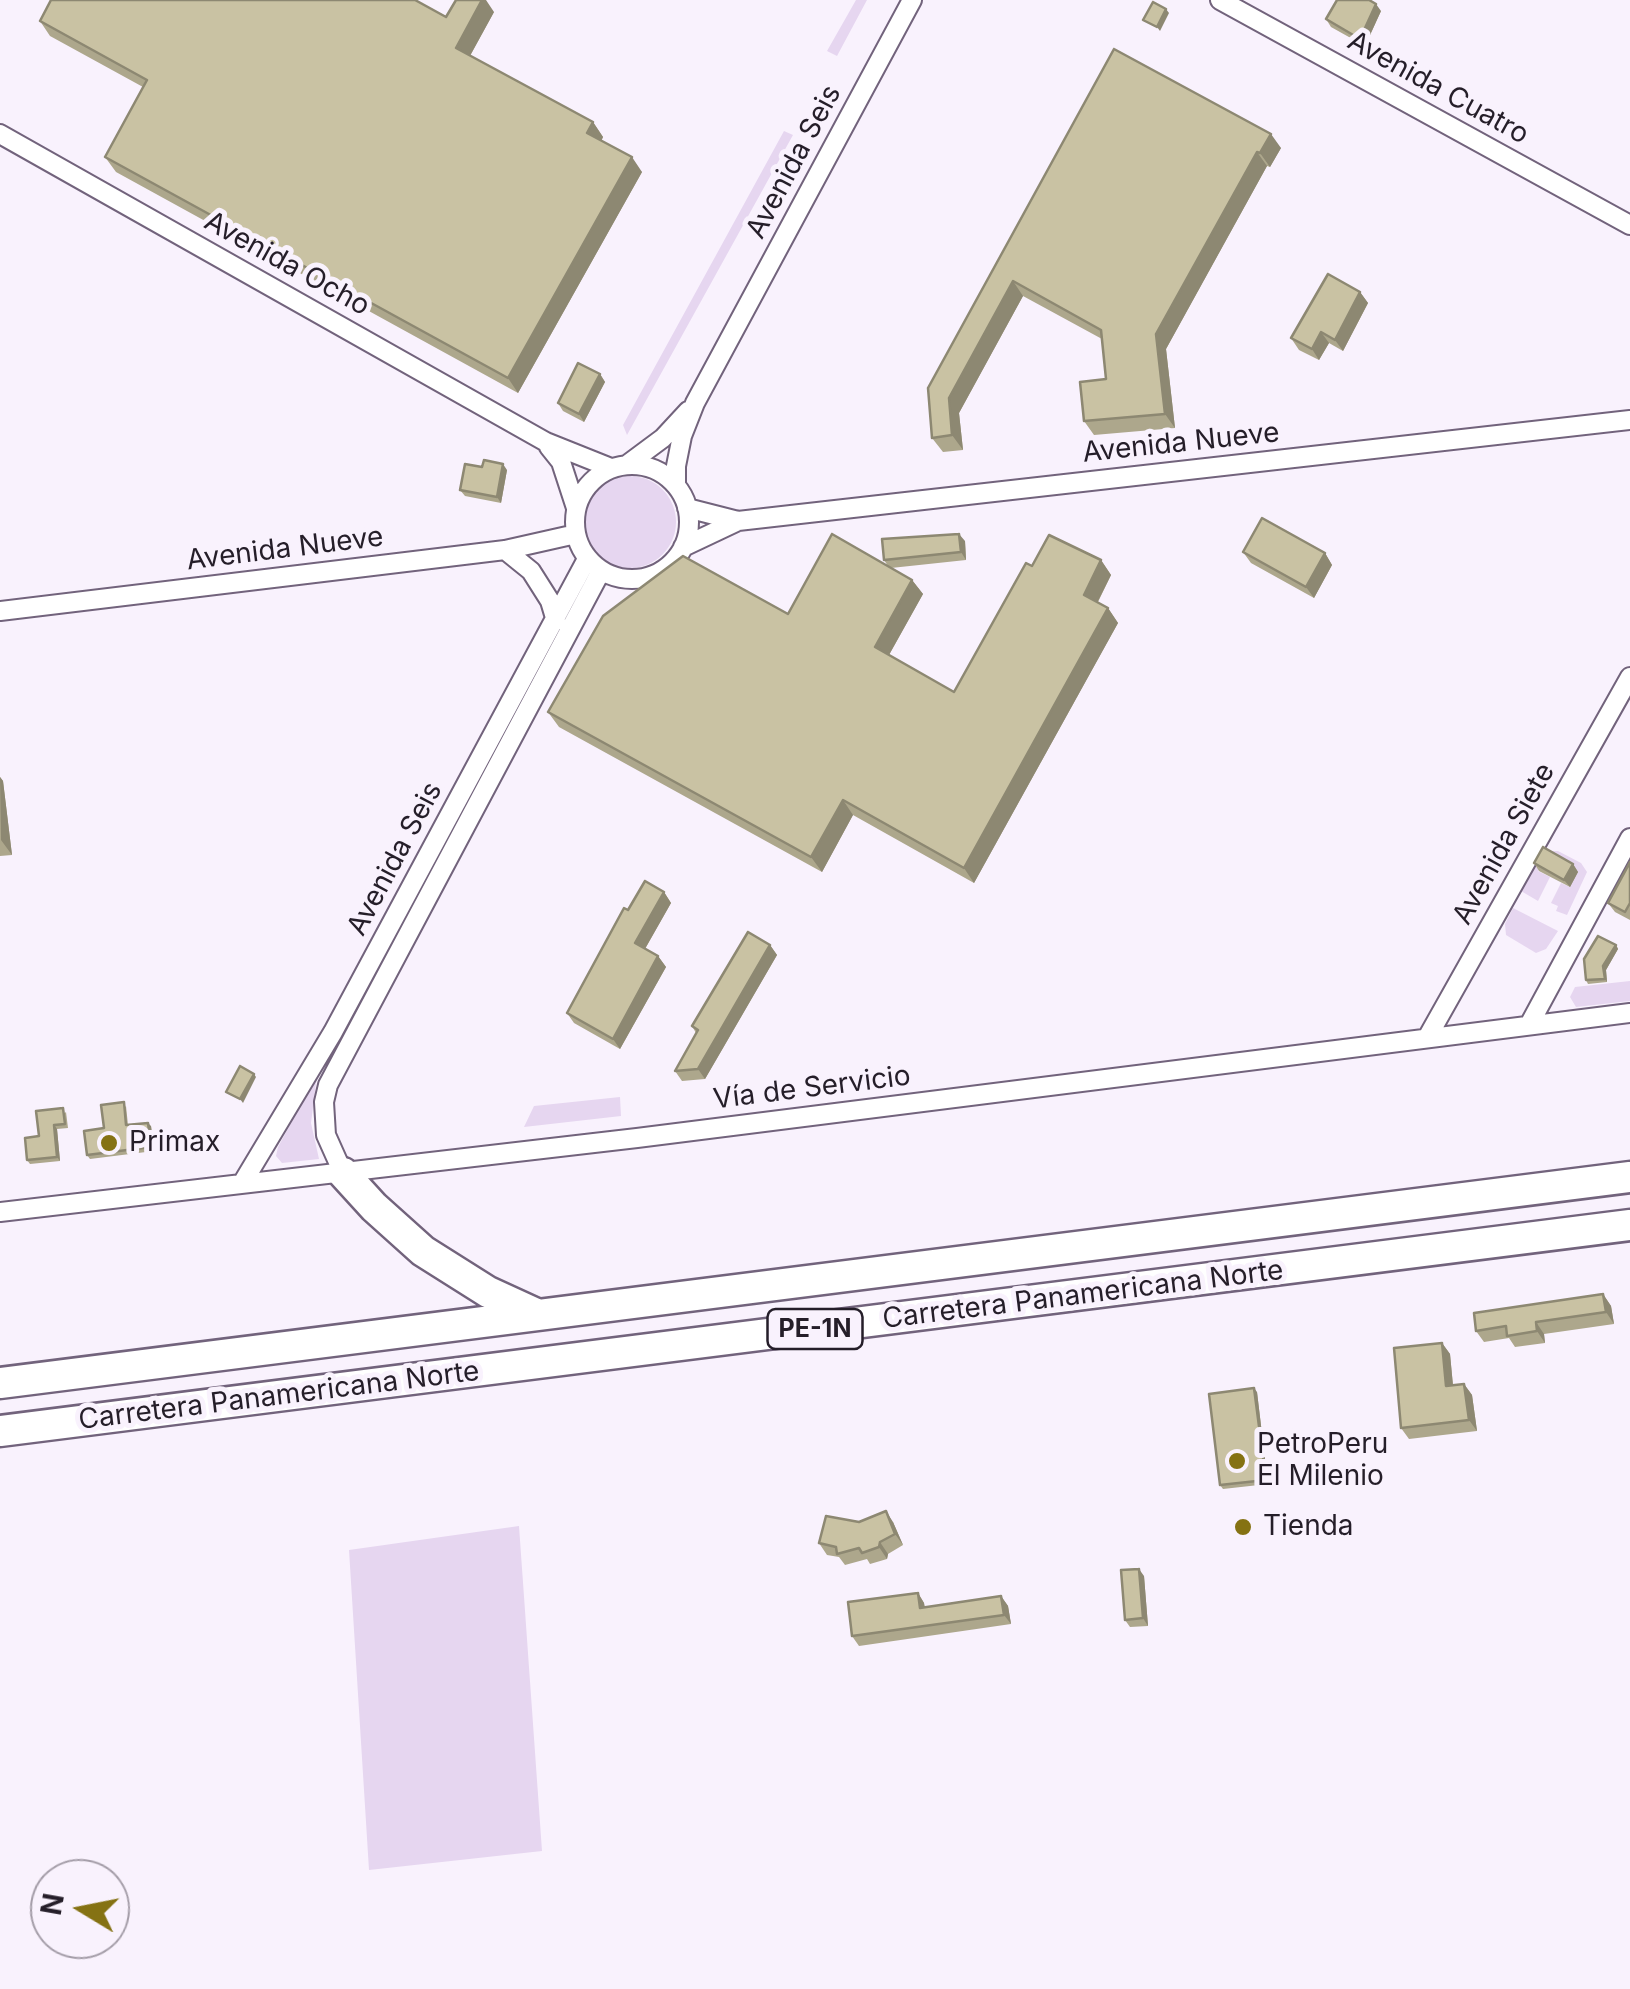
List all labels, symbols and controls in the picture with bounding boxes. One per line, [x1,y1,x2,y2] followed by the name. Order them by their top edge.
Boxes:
[1342,24,1534,152] street label: Avenida Cuatro
[740,80,848,244] street label: Avenida Seis
[198,205,376,323] street label: Avenida Ocho
[1081,416,1281,470] street label: Avenida Nueve
[185,520,385,578] street label: Avenida Nueve
[1446,757,1562,931] street label: Avenida Siete
[341,777,449,941] street label: Avenida Seis
[711,1059,913,1117] street label: Vía de Servicio
[129,1126,220,1160] place label: Primax
[98,1132,120,1154] marker: Primax
[881,1254,1285,1336] street label: Carretera Panamericana Norte
[768,1309,862,1349] road number: PE-1N
[77,1355,481,1437] street label: Carretera Panamericana Norte
[1257,1428,1388,1494] place label: PetroPeru El Milenio
[1226,1450,1248,1472] marker: PetroPeru El Milenio
[1263,1510,1354,1544] place label: Tienda
[1232,1516,1254,1538] marker: Tienda
[30,1859,130,1959] north arrow
[34,1891,71,1918] text: N

